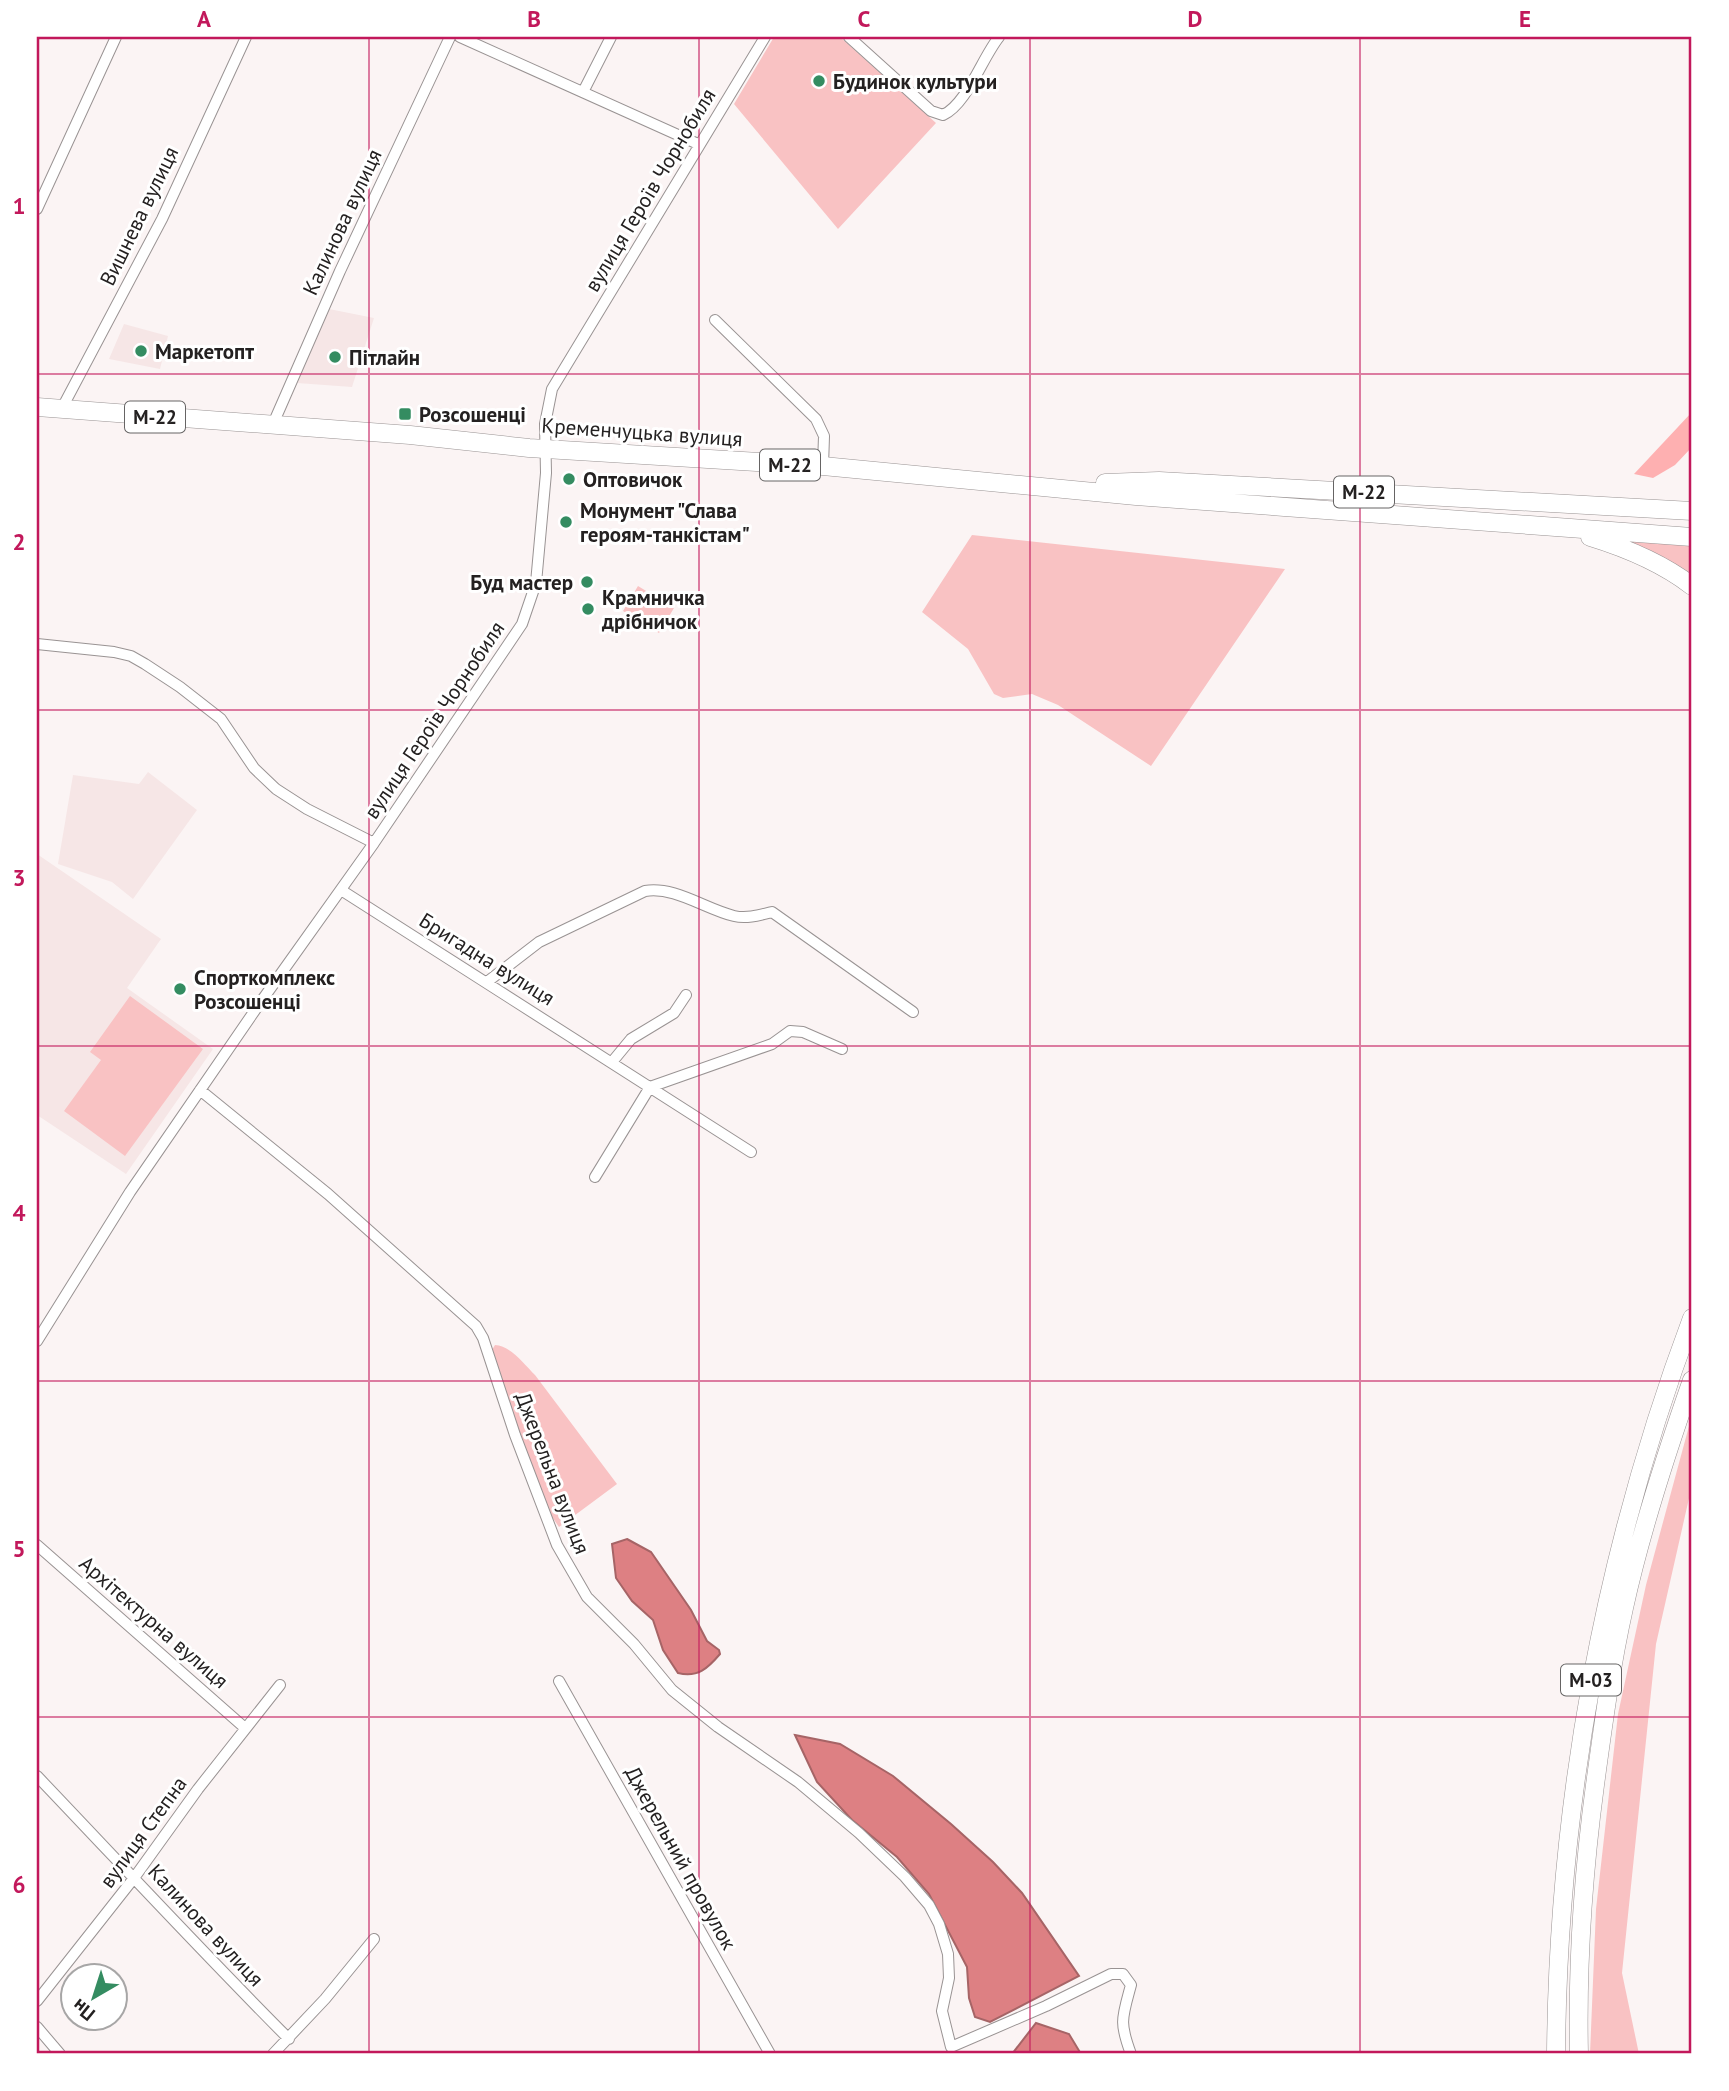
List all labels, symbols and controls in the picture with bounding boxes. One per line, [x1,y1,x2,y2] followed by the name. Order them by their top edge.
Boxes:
[197,4,211,33] text: A
[527,4,541,33] text: B
[858,4,871,33] text: C
[1188,4,1202,33] text: D
[1519,4,1531,33] text: E
[833,68,997,95] place label: Будинок культури
[811,73,827,89] marker: Будинок культури
[579,83,721,297] street label: вулиця Героїв Чорнобиля
[94,142,184,290] street label: Вишнева вулиця
[296,145,388,299] street label: Калинова вулиця
[12,191,26,220] text: 1
[155,338,254,365] place label: Маркетопт
[133,343,149,359] marker: Маркетопт
[349,344,420,371] place label: Пітлайн
[327,349,343,365] marker: Пітлайн
[419,401,526,428] place label: Розсошенці
[125,402,185,432] road number: М-22
[397,406,413,422] marker: Розсошенці
[541,412,743,452] street label: Кременчуцька вулиця
[760,450,820,480] road number: М-22
[583,466,683,493] place label: Оптовичок
[561,471,577,487] marker: Оптовичок
[1334,477,1394,508] road number: М-22
[580,497,750,548] place label: Монумент "Слава героям-танкістам"
[558,514,574,530] marker: Монумент "Слава героям-танкістам"
[12,527,26,556] text: 2
[470,569,573,596] place label: Буд мастер
[579,574,595,590] marker: Буд мастер
[601,584,705,635] place label: Крамничка дрібничок
[580,601,596,617] marker: Крамничка дрібничок
[358,616,510,824] street label: вулиця Героїв Чорнобиля
[12,863,26,892] text: 3
[414,907,560,1011] street label: Бригадна вулиця
[194,964,335,1015] place label: Спорткомплекс Розсошенці
[172,981,188,997] marker: Спорткомплекс Розсошенці
[12,1198,26,1227] text: 4
[510,1388,596,1558] street label: Джерельна вулиця
[12,1534,26,1563] text: 5
[74,1550,234,1694] street label: Архітектурна вулиця
[1561,1664,1621,1696] road number: М-03
[619,1761,743,1955] street label: Джерельний провулок
[93,1771,193,1893] street label: вулиця Степна
[142,1858,270,1992] street label: Калинова вулиця
[12,1870,26,1899] text: 6
[60,1962,130,2032] north arrow
[67,1994,100,2027] text: Пн

